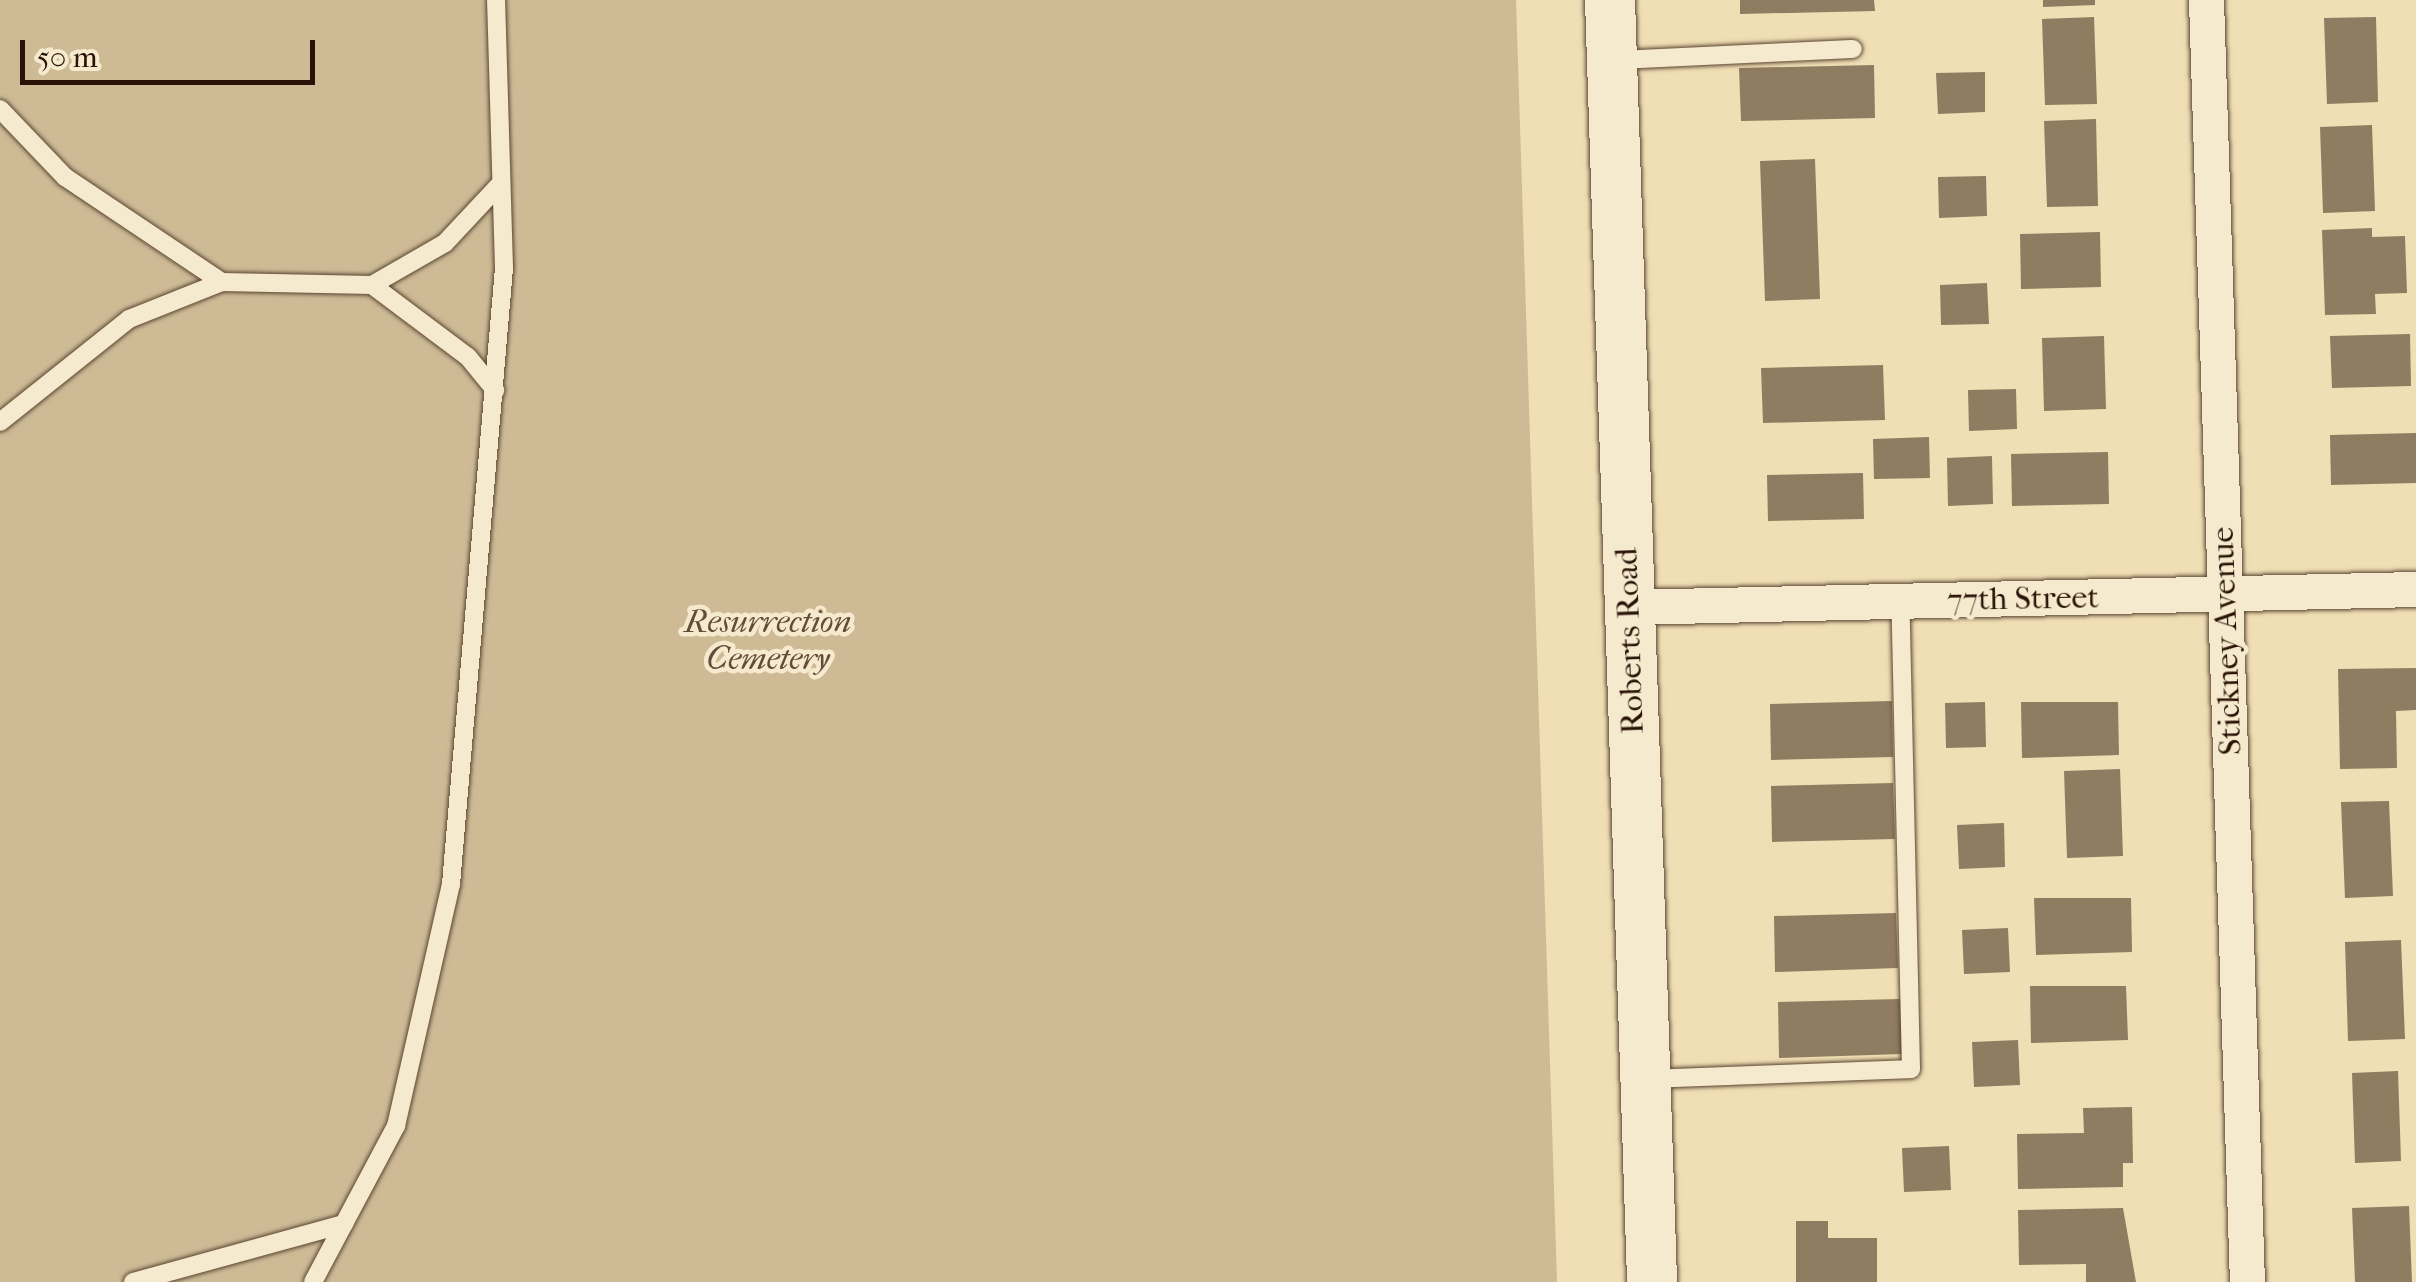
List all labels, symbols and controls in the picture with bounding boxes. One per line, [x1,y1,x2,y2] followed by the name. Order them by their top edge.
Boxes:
[25,20,320,82] scale bar
[37,40,98,75] text: 50 m
[2204,526,2250,756] street label: Stickney Avenue
[1608,547,1652,735] street label: Roberts Road
[1947,578,2099,620] street label: 77th Street
[685,604,851,679] park label: Resurrection Cemetery

